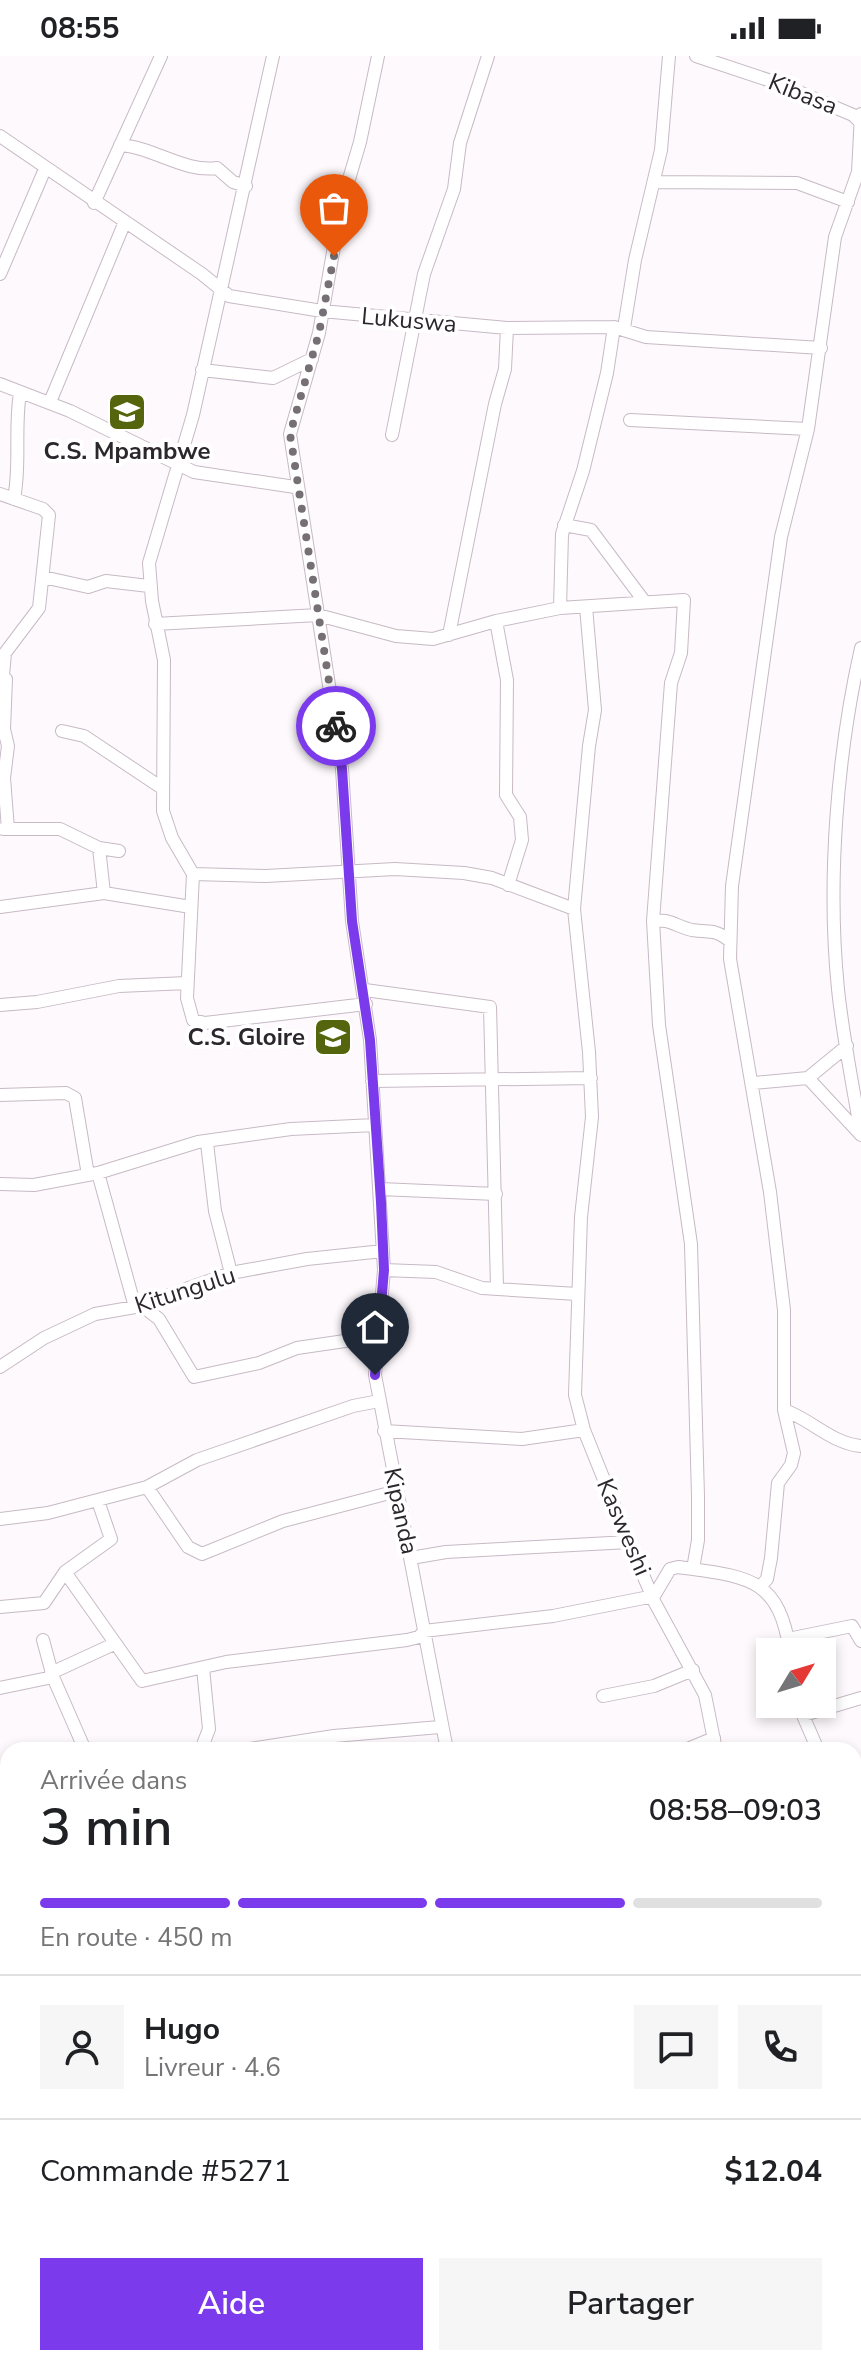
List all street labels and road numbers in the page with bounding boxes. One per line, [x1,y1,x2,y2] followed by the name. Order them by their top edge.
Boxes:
[764,66,842,122] street label: Kibasa
[360,300,458,340] street label: Lukuswa
[131,1259,239,1321] street label: Kitungulu
[376,1465,426,1557] street label: Kipanda
[589,1474,659,1580] street label: Kasweshi

